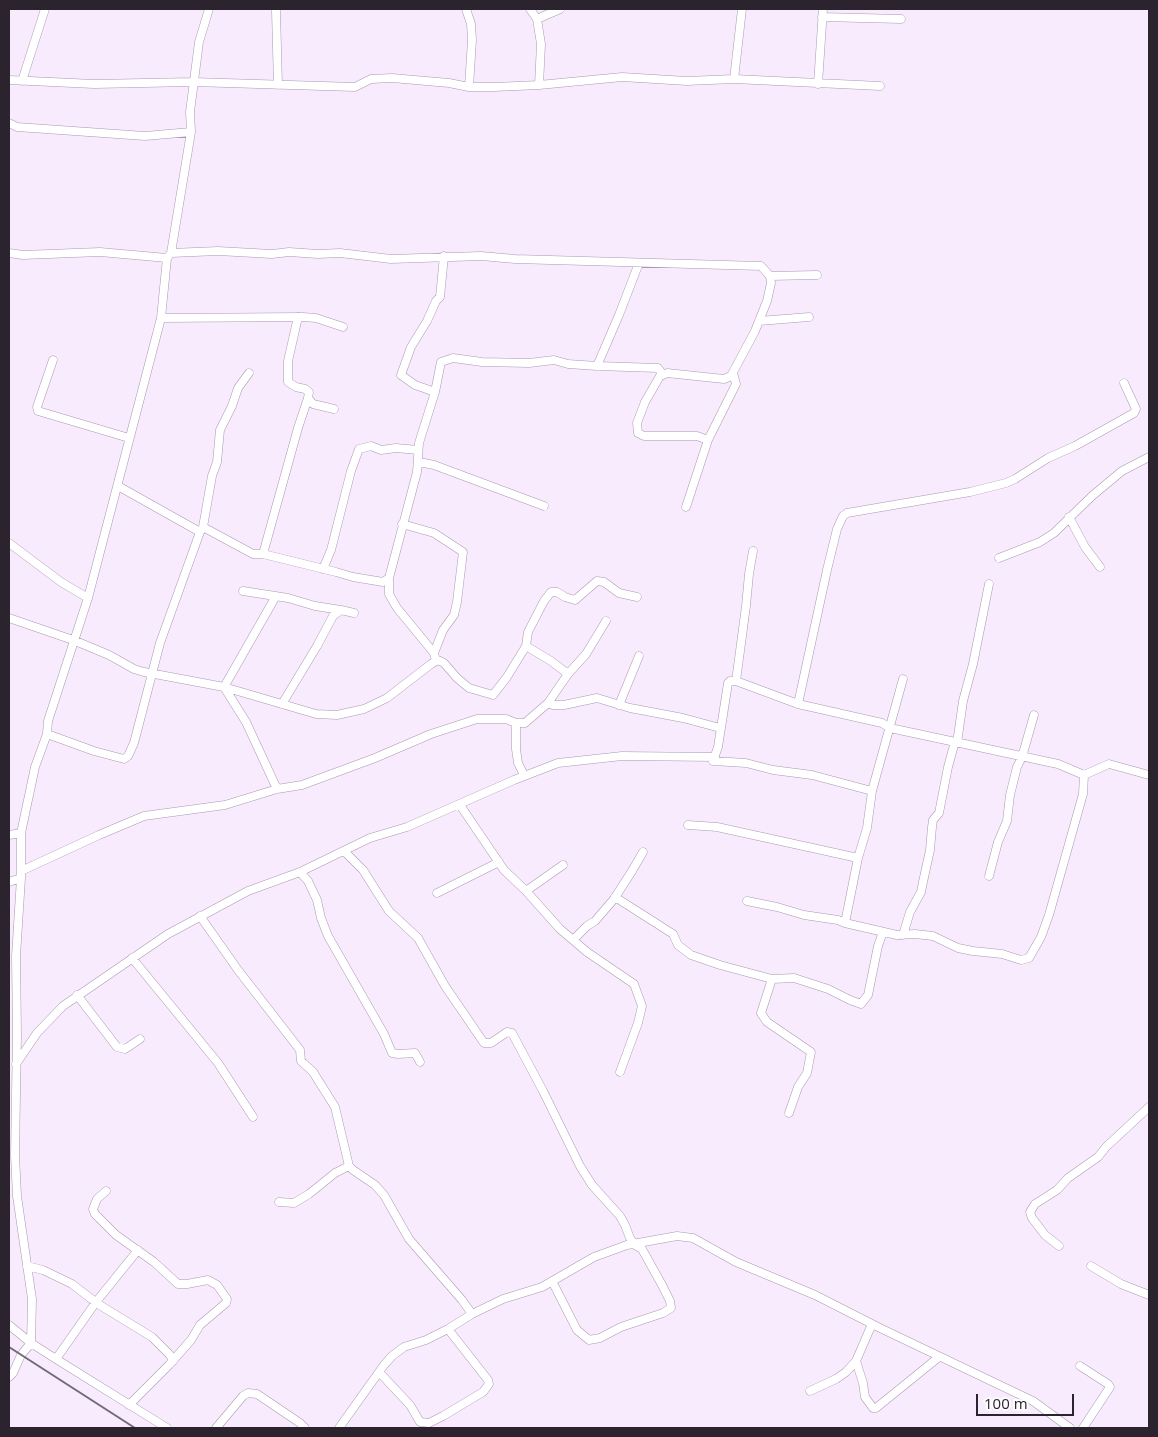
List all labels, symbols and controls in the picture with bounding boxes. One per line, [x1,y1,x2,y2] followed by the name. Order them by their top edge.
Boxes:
[978,1384,1076,1416] scale bar
[984,1393,1028,1413] text: 100 m

